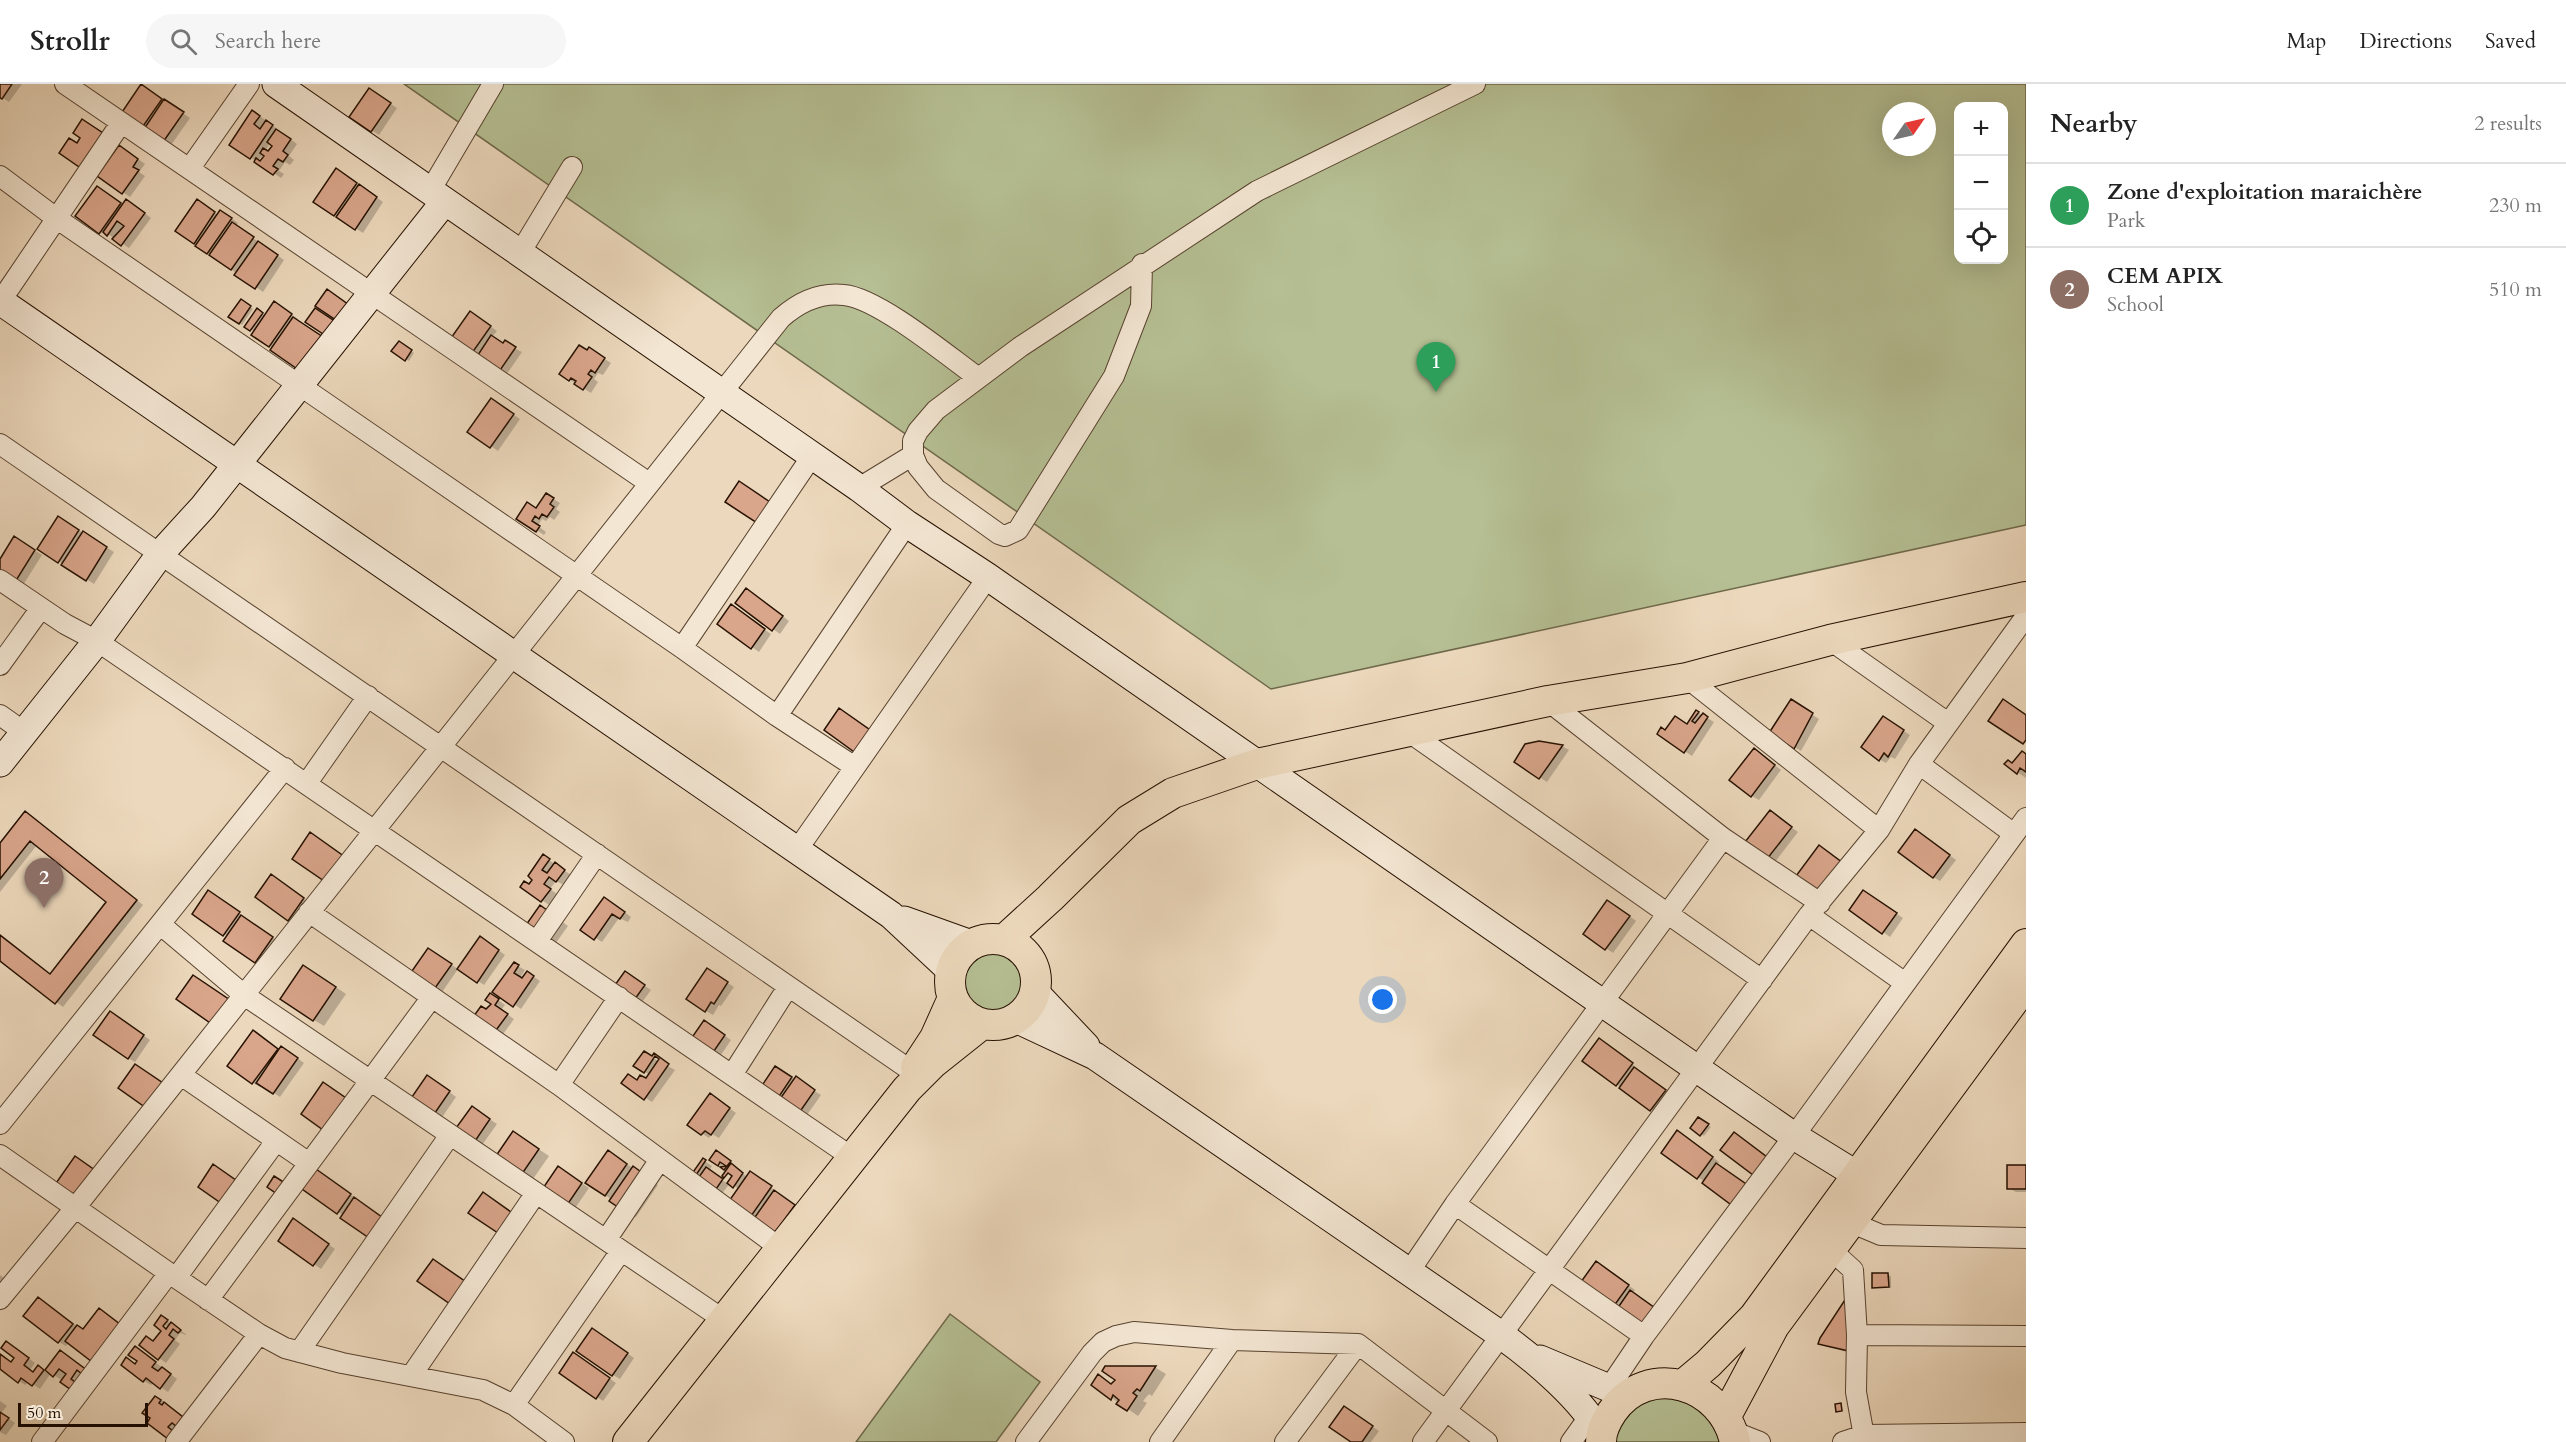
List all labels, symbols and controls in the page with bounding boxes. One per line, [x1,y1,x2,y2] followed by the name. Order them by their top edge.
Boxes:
[146,14,566,68] search box
[30,22,110,60] text: Strollr
[167,25,200,58] icon: search
[215,26,321,56] text: Search here
[2286,27,2326,56] text: Map
[2359,27,2452,56] text: Directions
[2485,27,2536,56] text: Saved
[1882,102,1936,156] north arrow
[1954,102,2008,264] map controls
[1954,102,2008,156] button: +
[2050,106,2138,141] text: Nearby
[2474,110,2542,137] text: 2 results
[1954,156,2008,210] button: −
[2107,177,2422,207] text: Zone d'exploitation maraichère
[2064,192,2075,219] text: 1
[2489,192,2542,219] text: 230 m
[2107,207,2145,234] text: Park
[1954,210,2008,264] button: locate
[2107,261,2223,291] text: CEM APIX
[2064,276,2075,303] text: 2
[2489,276,2542,303] text: 510 m
[2107,291,2164,318] text: School
[1416,342,1456,392] pin: 1
[24,858,63,908] pin: 2
[1368,985,1397,1014] your location
[18,1400,148,1428] scale bar
[27,1402,61,1424] text: 50 m

